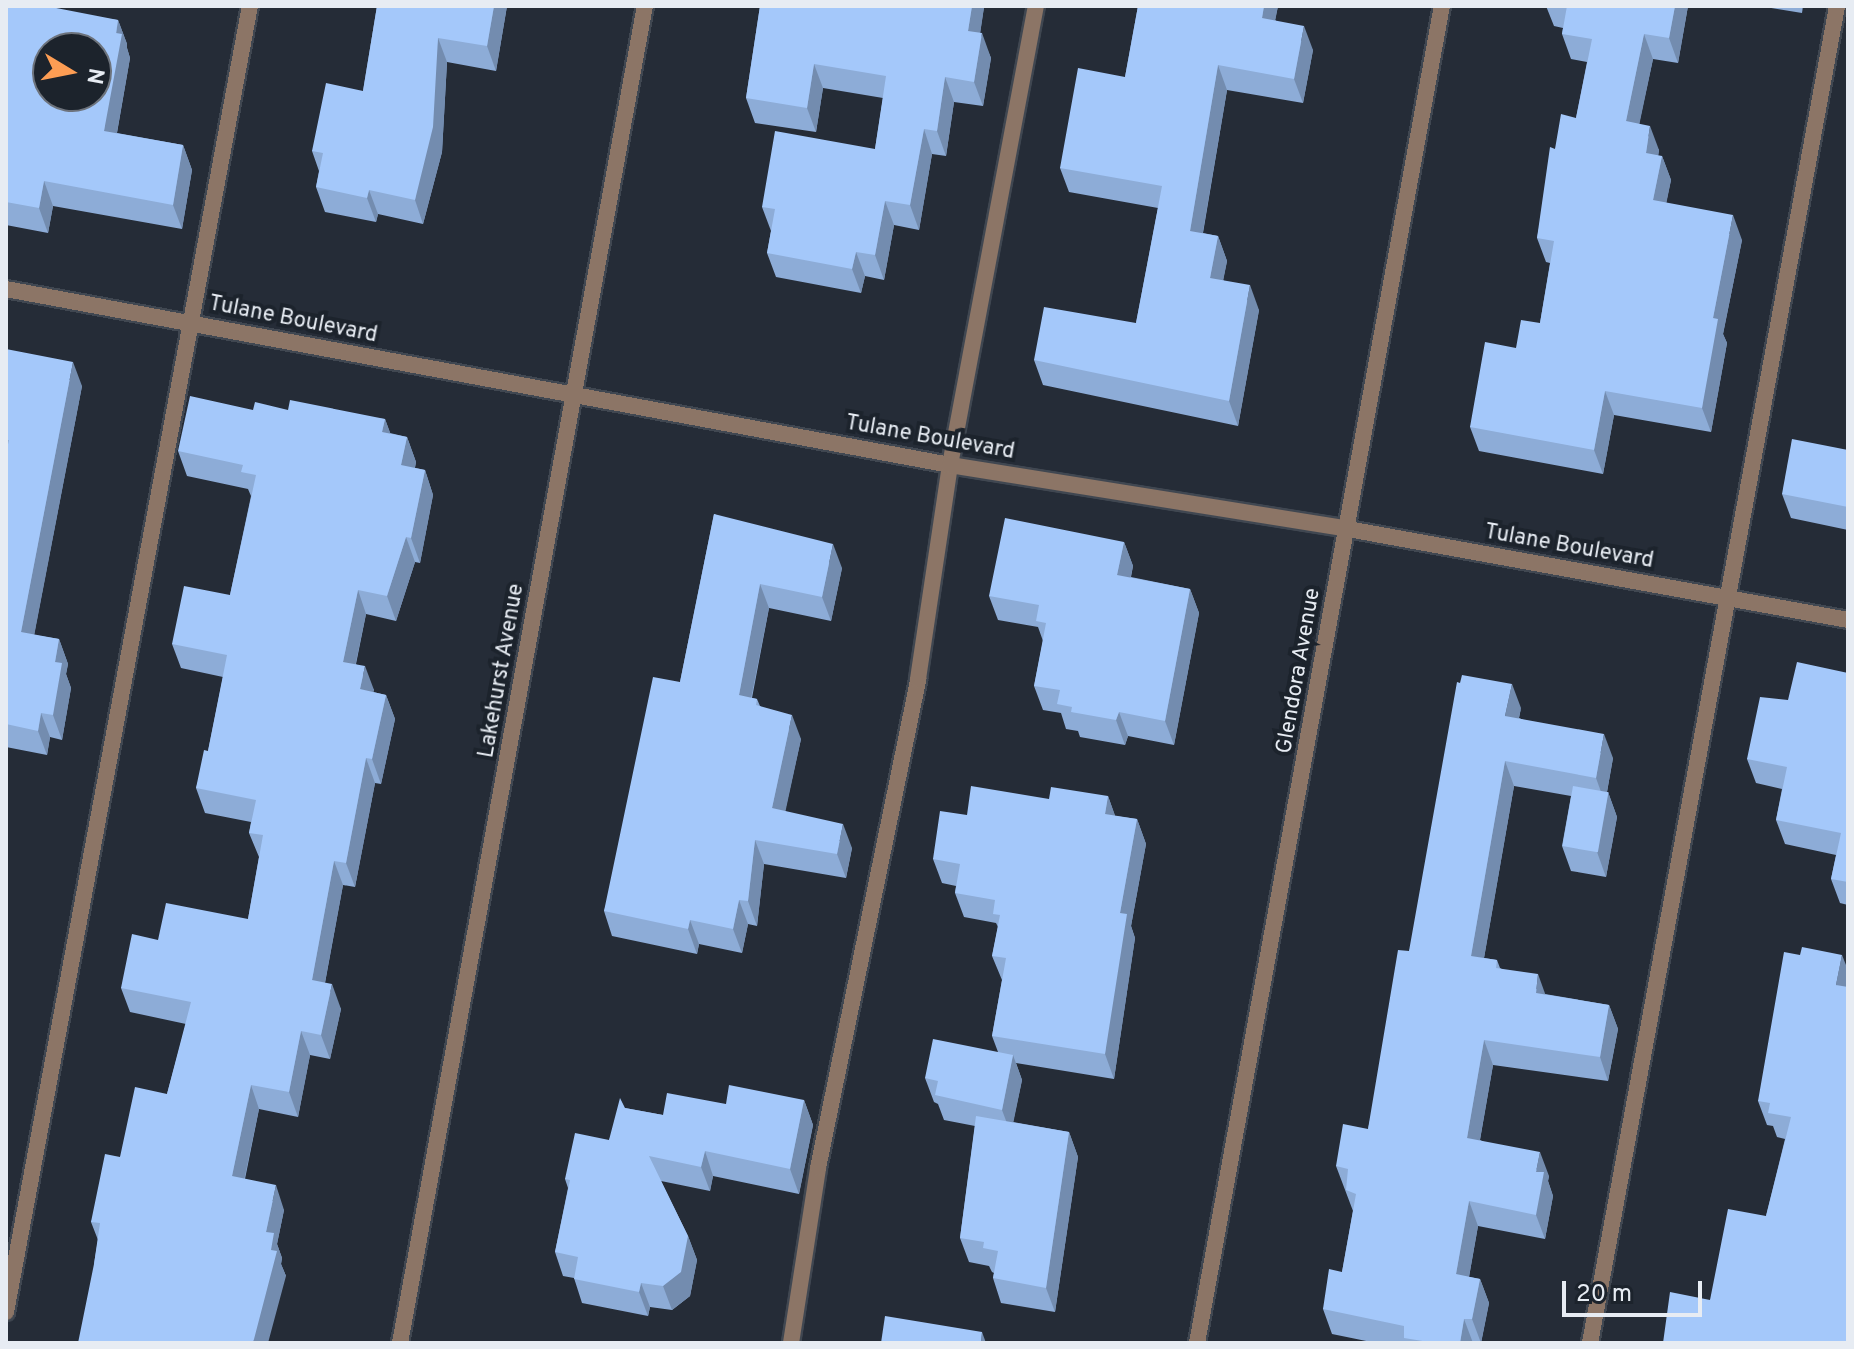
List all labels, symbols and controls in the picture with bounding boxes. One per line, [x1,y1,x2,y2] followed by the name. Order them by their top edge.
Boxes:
[32,32,112,112] north arrow
[79,66,109,86] text: N
[206,291,380,349] street label: Tulane Boulevard
[843,410,1017,466] street label: Tulane Boulevard
[1482,519,1656,575] street label: Tulane Boulevard
[474,581,530,761] street label: Lakehurst Avenue
[1271,586,1327,756] street label: Glendora Avenue
[1566,1265,1706,1315] scale bar
[1576,1280,1632,1310] text: 20 m

